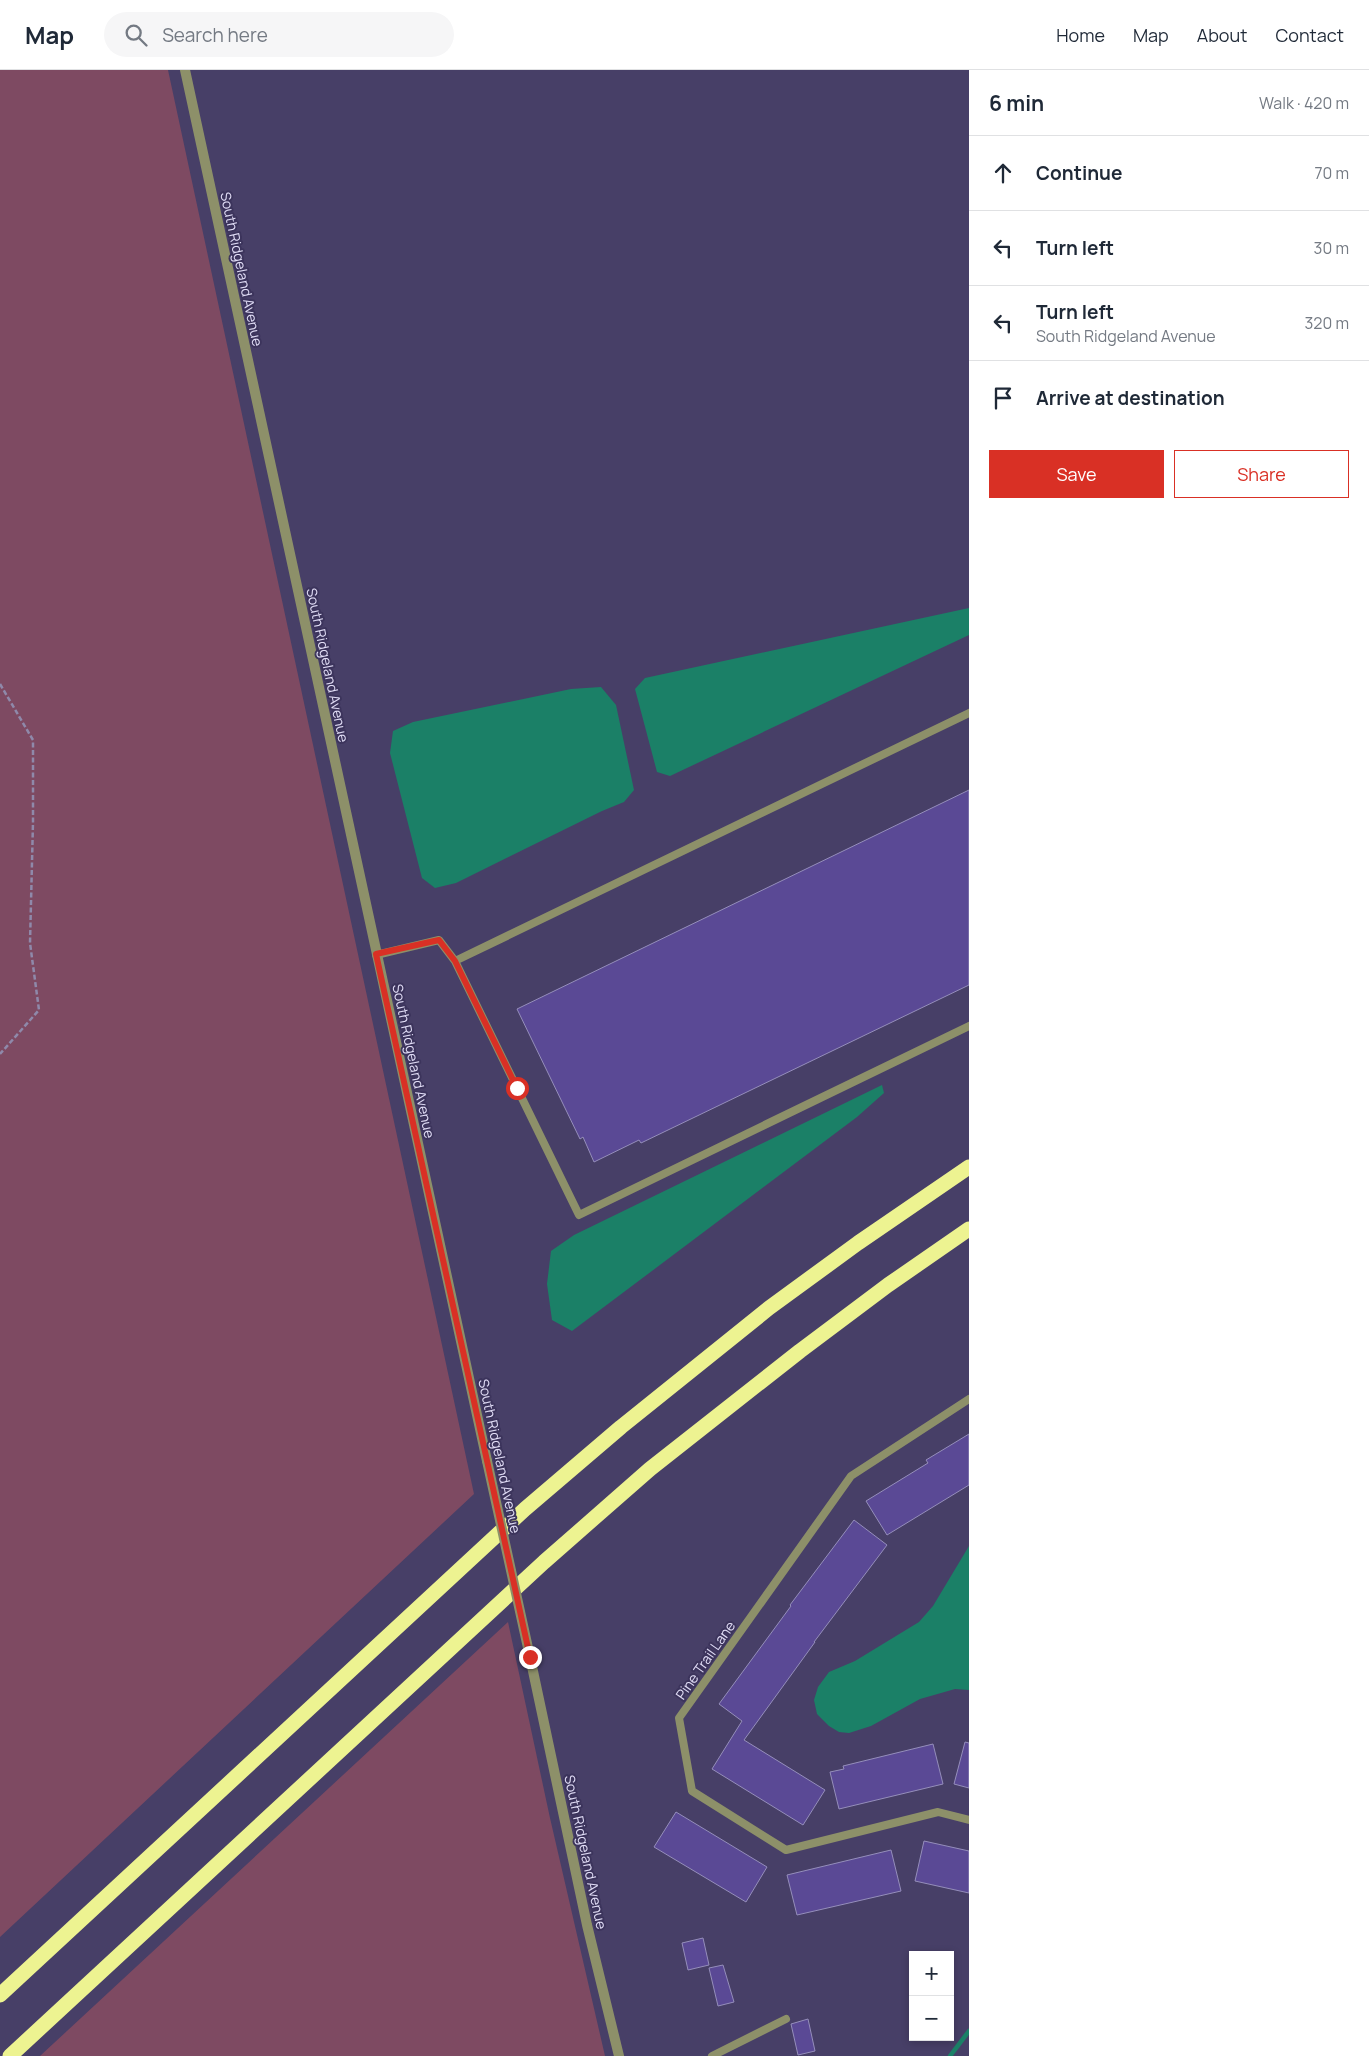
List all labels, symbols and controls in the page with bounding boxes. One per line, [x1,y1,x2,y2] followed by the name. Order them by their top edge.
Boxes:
[104,12,454,57] search box
[25,18,74,51] text: Map
[122,21,150,49] icon: search
[162,22,268,48] text: Search here
[1056,23,1105,47] text: Home
[1133,23,1169,47] text: Map
[1197,23,1247,47] text: About
[1275,23,1344,47] text: Contact
[989,89,1044,117] text: 6 min
[1259,92,1349,114] text: Walk · 420 m
[989,159,1017,187] icon: ahead
[1036,160,1122,186] text: Continue
[1314,162,1349,184] text: 70 m
[216,190,268,348] street label: South Ridgeland Avenue
[989,234,1017,262] icon: left
[1036,235,1114,261] text: Turn left
[1314,237,1349,259] text: 30 m
[1036,299,1114,325] text: Turn left
[989,309,1017,337] icon: left
[1305,312,1349,334] text: 320 m
[1036,325,1216,347] text: South Ridgeland Avenue
[989,384,1017,412] icon: arrive
[1036,385,1225,411] text: Arrive at destination
[989,450,1164,498] button: Save
[1174,450,1349,498] button: Share
[302,586,354,744] street label: South Ridgeland Avenue
[388,982,440,1140] street label: South Ridgeland Avenue
[506,1077,529,1100] route start
[474,1377,526,1535] street label: South Ridgeland Avenue
[671,1617,739,1703] street label: Pine Trail Lane
[519,1646,542,1669] route end
[560,1773,612,1931] street label: South Ridgeland Avenue
[909,1951,954,2041] map controls
[909,1951,954,1996] button: +
[909,1996,954,2041] button: −

